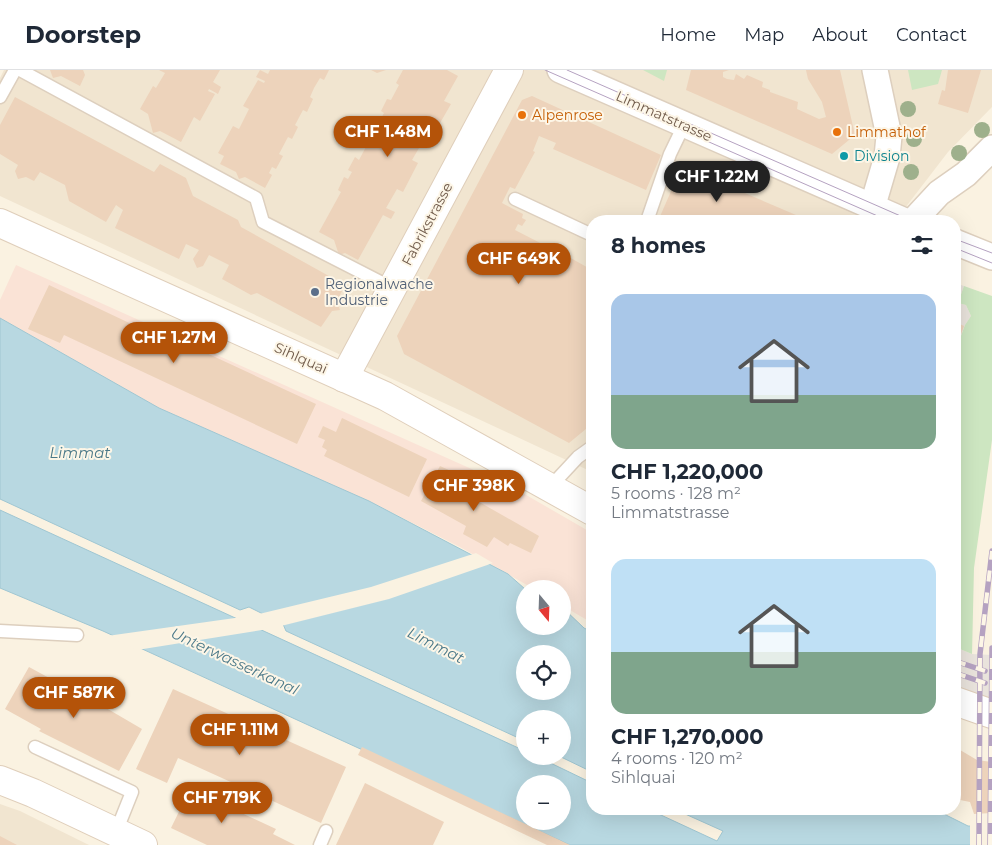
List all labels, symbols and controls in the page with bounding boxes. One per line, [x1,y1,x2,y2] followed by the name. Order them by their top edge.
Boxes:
[25,20,141,49] text: Doorstep
[660,24,716,46] text: Home
[744,24,784,46] text: Map
[812,24,868,46] text: About
[896,24,967,46] text: Contact
[613,87,715,145] street label: Limmatstrasse
[532,106,603,124] place label: Alpenrose
[516,109,528,121] marker: Alpenrose
[331,116,445,158] pin: CHF 1.48M
[345,122,431,141] text: CHF 1.48M
[847,123,927,141] place label: Limmathof
[831,126,843,138] marker: Limmathof
[854,147,910,165] place label: Division
[838,150,850,162] marker: Division
[660,160,774,203] pin: CHF 1.22M
[675,167,759,186] text: CHF 1.22M
[398,179,456,269] street label: Fabrikstrasse
[908,231,936,259] icon: filters
[611,233,706,258] text: 8 homes
[467,242,571,285] pin: CHF 649K
[478,249,560,268] text: CHF 649K
[325,275,433,309] place label: Regionalwache Industrie
[309,286,321,298] marker: Regionalwache Industrie
[117,322,231,364] pin: CHF 1.27M
[729,326,819,416] icon: home
[132,328,216,347] text: CHF 1.27M
[272,338,330,378] street label: Sihlquai
[50,443,110,462] water label: Limmat
[611,459,763,484] text: CHF 1,220,000
[422,470,526,512] pin: CHF 398K
[433,476,515,495] text: CHF 398K
[611,484,741,503] text: 5 rooms · 128 m²
[611,503,729,522] text: Limmatstrasse
[516,580,571,635] north arrow
[516,580,571,830] map controls
[729,591,819,681] icon: home
[168,623,302,699] water label: Unterwasserkanal
[405,623,467,667] water label: Limmat
[516,645,571,700] button: locate
[22,676,126,719] pin: CHF 587K
[33,683,115,702] text: CHF 587K
[516,710,571,765] button: +
[183,714,297,756] pin: CHF 1.11M
[201,720,279,739] text: CHF 1.11M
[611,724,763,749] text: CHF 1,270,000
[611,749,743,768] text: 4 rooms · 120 m²
[611,768,676,787] text: Sihlquai
[516,775,571,830] button: −
[170,782,274,824] pin: CHF 719K
[183,788,261,807] text: CHF 719K

